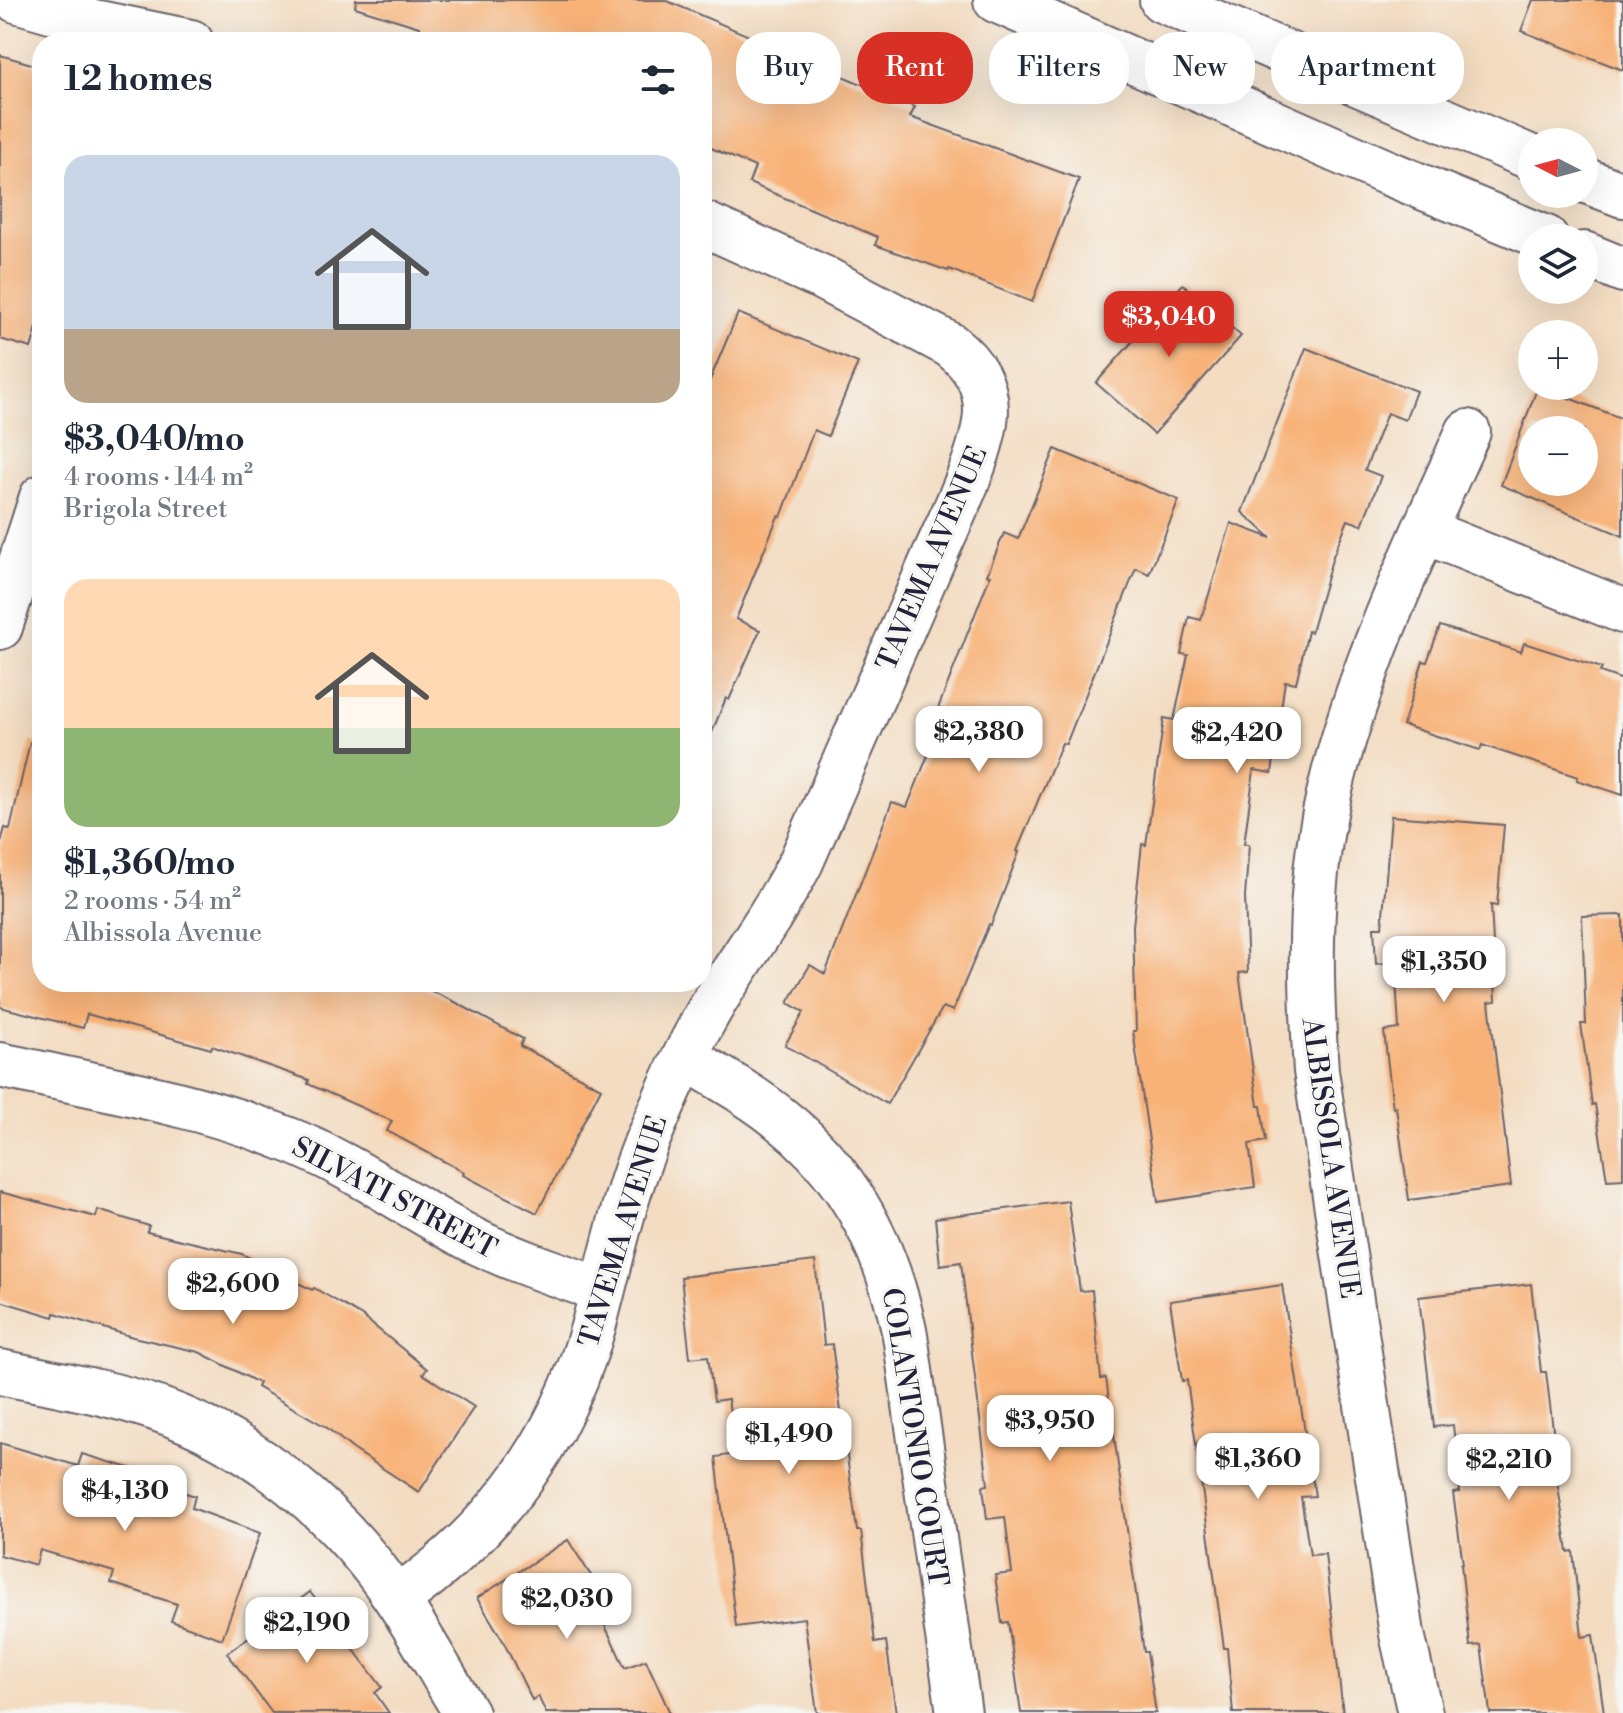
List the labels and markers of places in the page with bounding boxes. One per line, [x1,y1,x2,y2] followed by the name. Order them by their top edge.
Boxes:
[1104,291,1234,359] pin: $3,040
[914,706,1044,774] pin: $2,380
[1172,707,1302,775] pin: $2,420
[1379,936,1509,1004] pin: $1,350
[168,1258,298,1326] pin: $2,600
[985,1395,1115,1463] pin: $3,950
[724,1408,854,1476] pin: $1,490
[1193,1433,1323,1501] pin: $1,360
[1444,1434,1574,1502] pin: $2,210
[60,1465,190,1533] pin: $4,130
[502,1573,632,1641] pin: $2,030
[242,1597,372,1665] pin: $2,190

